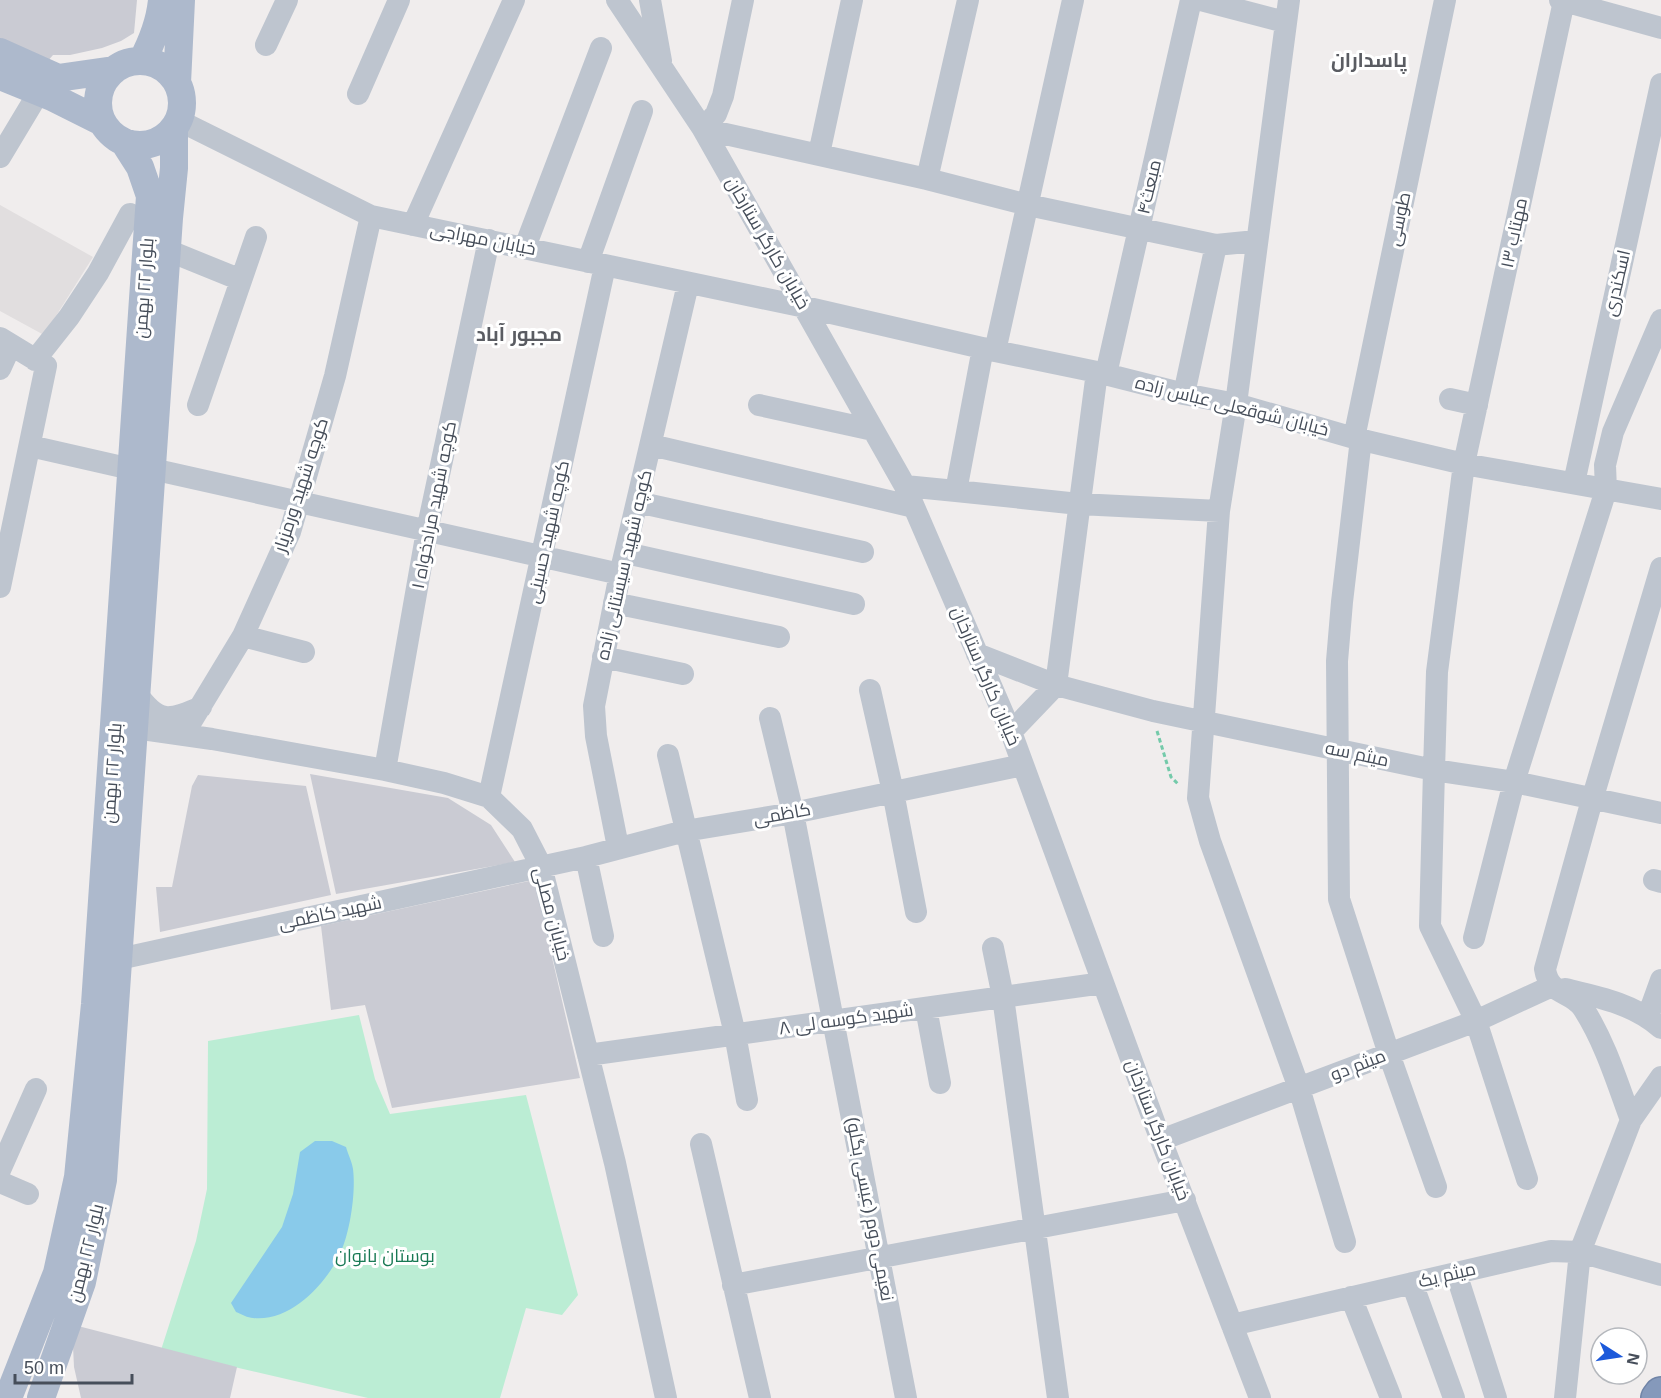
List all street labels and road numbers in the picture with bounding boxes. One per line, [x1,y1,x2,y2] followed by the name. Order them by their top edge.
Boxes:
[1133,158,1165,216] street label: مبعث۴
[721,173,814,313] street label: خیابان کارگر ستارخان
[1384,190,1415,248] street label: طوسی
[1497,196,1532,270] street label: مهتاب ۱۳
[428,219,538,260] street label: خیابان مهراجی
[131,237,158,339] street label: بلوار ۲۲ بهمن
[1600,248,1635,318] street label: اسکندری
[1133,372,1331,441] street label: خیابان شوقعلی عباس زاده
[270,415,334,556] street label: کوچه شهید ورمزیار
[408,419,462,591] street label: ۱ کوچه شهید مرادخواه
[523,459,575,606] street label: کوچه شهید حسینی
[592,468,658,662] street label: کوچه شهید سیستانی زاده
[947,603,1024,749] street label: خیابان کارگر ستارخان
[99,722,126,824] street label: بلوار ۲۲ بهمن
[1323,738,1391,772] street label: میثم سه
[752,799,812,830] street label: کاظمی
[529,865,574,963] street label: خیابان مصلی
[277,892,383,935] street label: شهید کاظمی
[777,1000,915,1039] street label: شهید کوسه لی ۸
[1328,1045,1389,1087] street label: میثم دو
[1121,1057,1194,1204] street label: خیابان کارگر ستارخان
[840,1115,898,1303] street label: نعیمی دوم (عیسی بگلو)
[64,1202,109,1305] street label: بلوار ۲۲ بهمن
[1416,1259,1478,1293] street label: میثم یک

